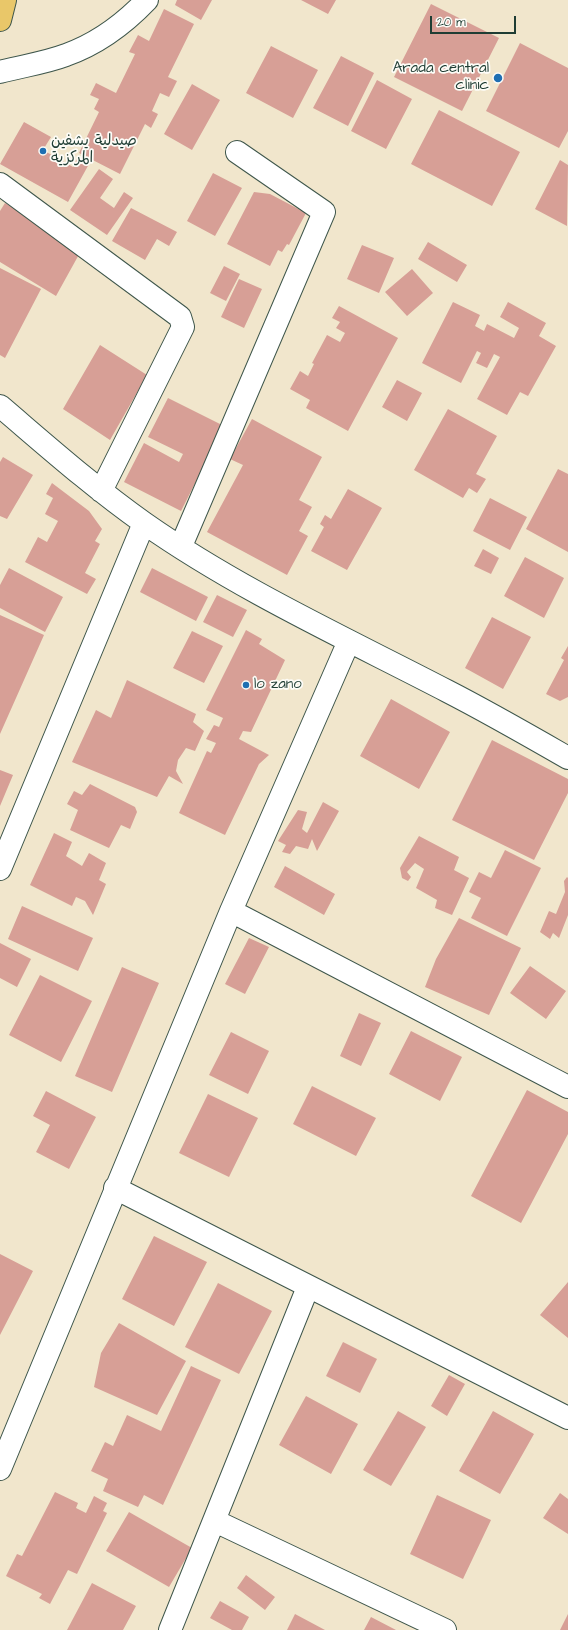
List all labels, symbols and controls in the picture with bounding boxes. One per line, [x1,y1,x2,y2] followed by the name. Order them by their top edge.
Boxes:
[432,8,518,34] scale bar
[437,14,466,31] text: 20 m
[393,60,489,95] place label: Arada central clinic
[492,72,504,84] marker: Arada central clinic
[51,133,137,168] place label: صيدلية يشفين المركزية
[38,146,48,156] marker: صيدلية يشفين المركزية
[254,676,302,694] place label: lo zano
[241,680,251,690] marker: lo zano

